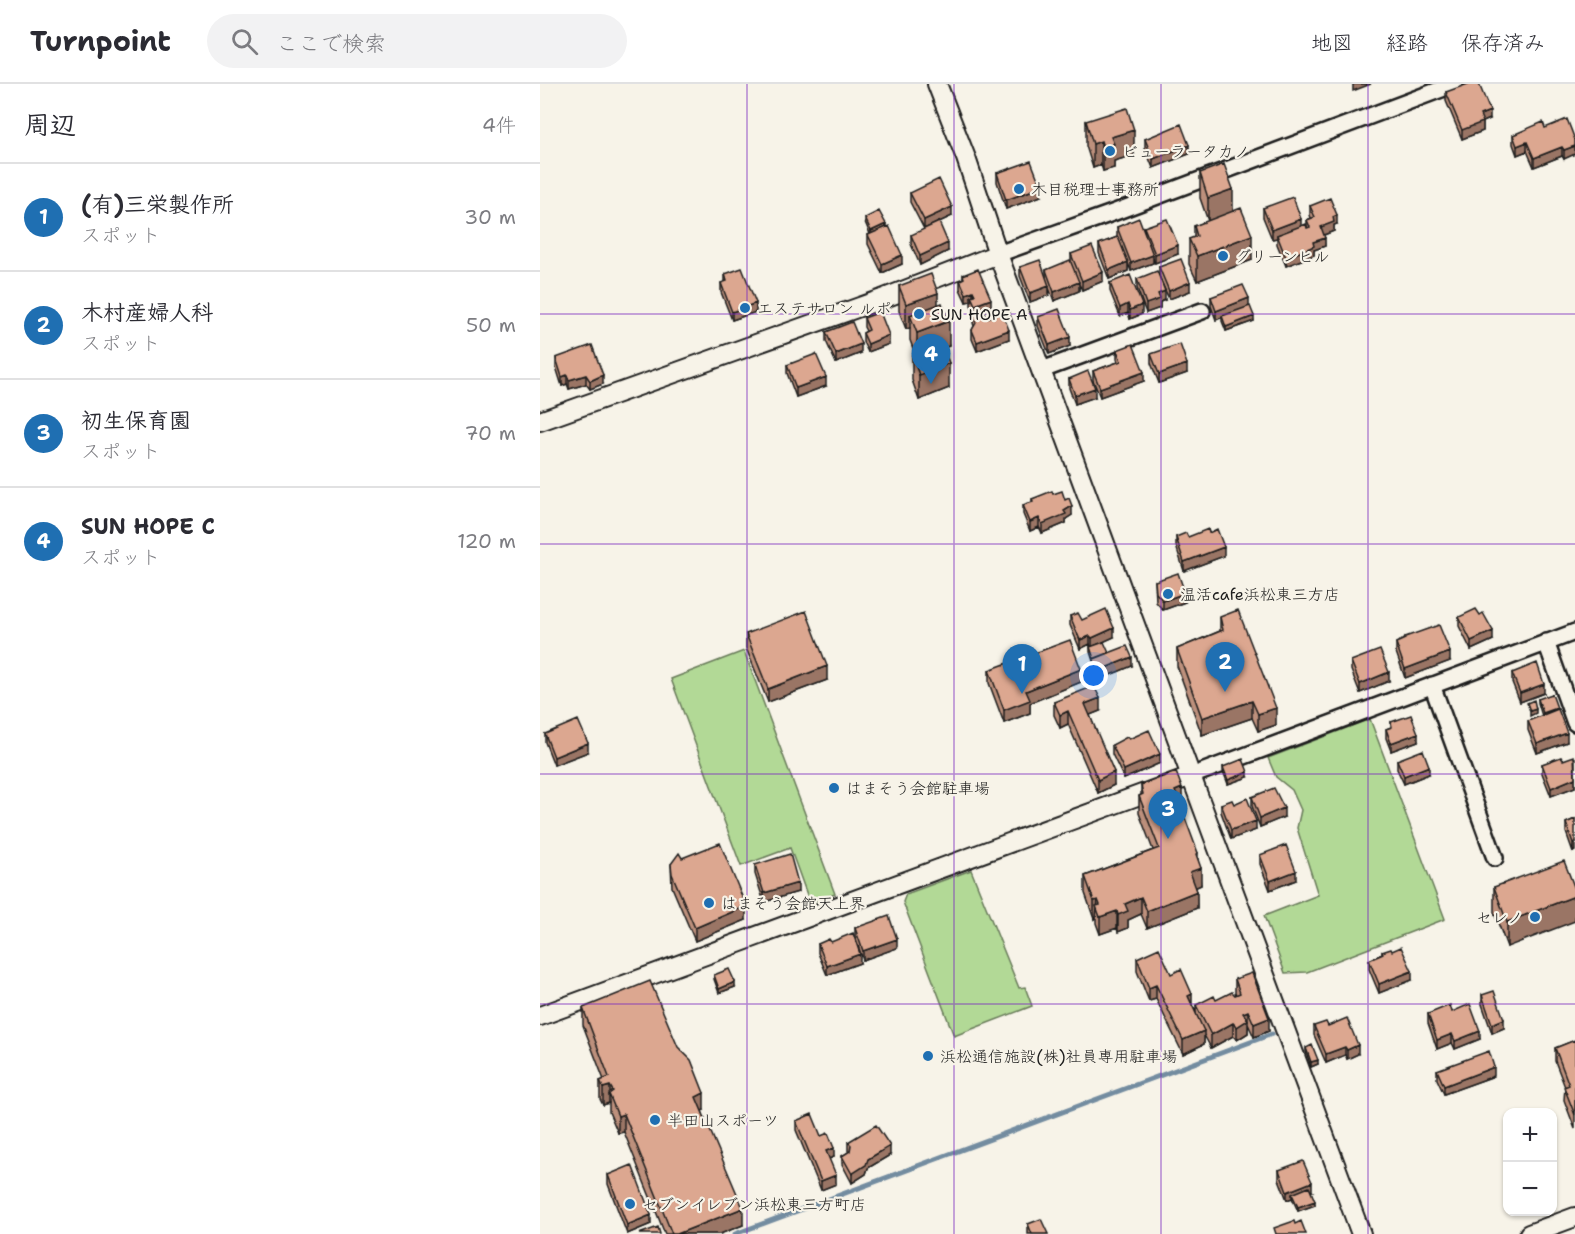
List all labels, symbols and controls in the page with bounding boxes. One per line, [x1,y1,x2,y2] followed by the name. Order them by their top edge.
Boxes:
[207,14,627,68] search box
[30,22,171,60] text: Turnpoint
[228,25,261,58] icon: search
[276,29,386,58] text: ここで検索
[1311,29,1353,57] text: 地図
[1386,29,1428,57] text: 経路
[1461,29,1545,57] text: 保存済み
[24,107,76,142] text: 周辺
[482,112,516,138] text: 4件
[1122,141,1250,162] place label: ビューラータカノ
[1103,144,1117,158] marker: ビューラータカノ
[1031,179,1159,200] place label: 木目税理士事務所
[1012,182,1026,196] marker: 木目税理士事務所
[81,190,234,219] text: (有)三栄製作所
[39,204,48,230] text: 1
[464,204,516,230] text: 30 m
[81,222,161,248] text: スポット
[1235,246,1330,267] place label: グリーンヒル
[1216,249,1230,263] marker: グリーンヒル
[81,298,213,327] text: 木村産婦人科
[757,298,891,319] place label: エステサロン ルポ
[738,301,752,315] marker: エステサロン ルポ
[931,304,1028,325] place label: SUN HOPE A
[912,307,926,321] marker: SUN HOPE A
[37,312,51,338] text: 2
[466,312,516,338] text: 50 m
[81,330,161,356] text: スポット
[912,334,950,384] pin: 4
[81,406,191,435] text: 初生保育園
[37,420,51,446] text: 3
[464,420,516,446] text: 70 m
[81,438,161,464] text: スポット
[81,512,215,541] text: SUN HOPE C
[37,528,51,554] text: 4
[457,528,516,554] text: 120 m
[81,544,161,570] text: スポット
[1180,584,1340,605] place label: 温活cafe浜松東三方店
[1161,587,1175,601] marker: 温活cafe浜松東三方店
[1206,642,1244,692] pin: 2
[1002,644,1042,694] pin: 1
[1079,661,1108,690] your location
[846,778,990,799] place label: はまそう会館駐車場
[827,781,841,795] marker: はまそう会館駐車場
[1148,790,1188,839] pin: 3
[721,893,865,914] place label: はまそう会館天上界
[702,896,716,910] marker: はまそう会館天上界
[1476,907,1523,928] place label: セレノ
[1528,910,1542,924] marker: セレノ
[940,1046,1178,1067] place label: 浜松通信施設(株)社員専用駐車場
[921,1049,935,1063] marker: 浜松通信施設(株)社員専用駐車場
[1503,1108,1557,1216] map controls
[1503,1108,1557,1162] button: +
[667,1110,779,1131] place label: 半田山スポーツ
[648,1113,662,1127] marker: 半田山スポーツ
[1503,1162,1557,1216] button: −
[642,1194,866,1215] place label: セブンイレブン浜松東三方町店
[623,1197,637,1211] marker: セブンイレブン浜松東三方町店

